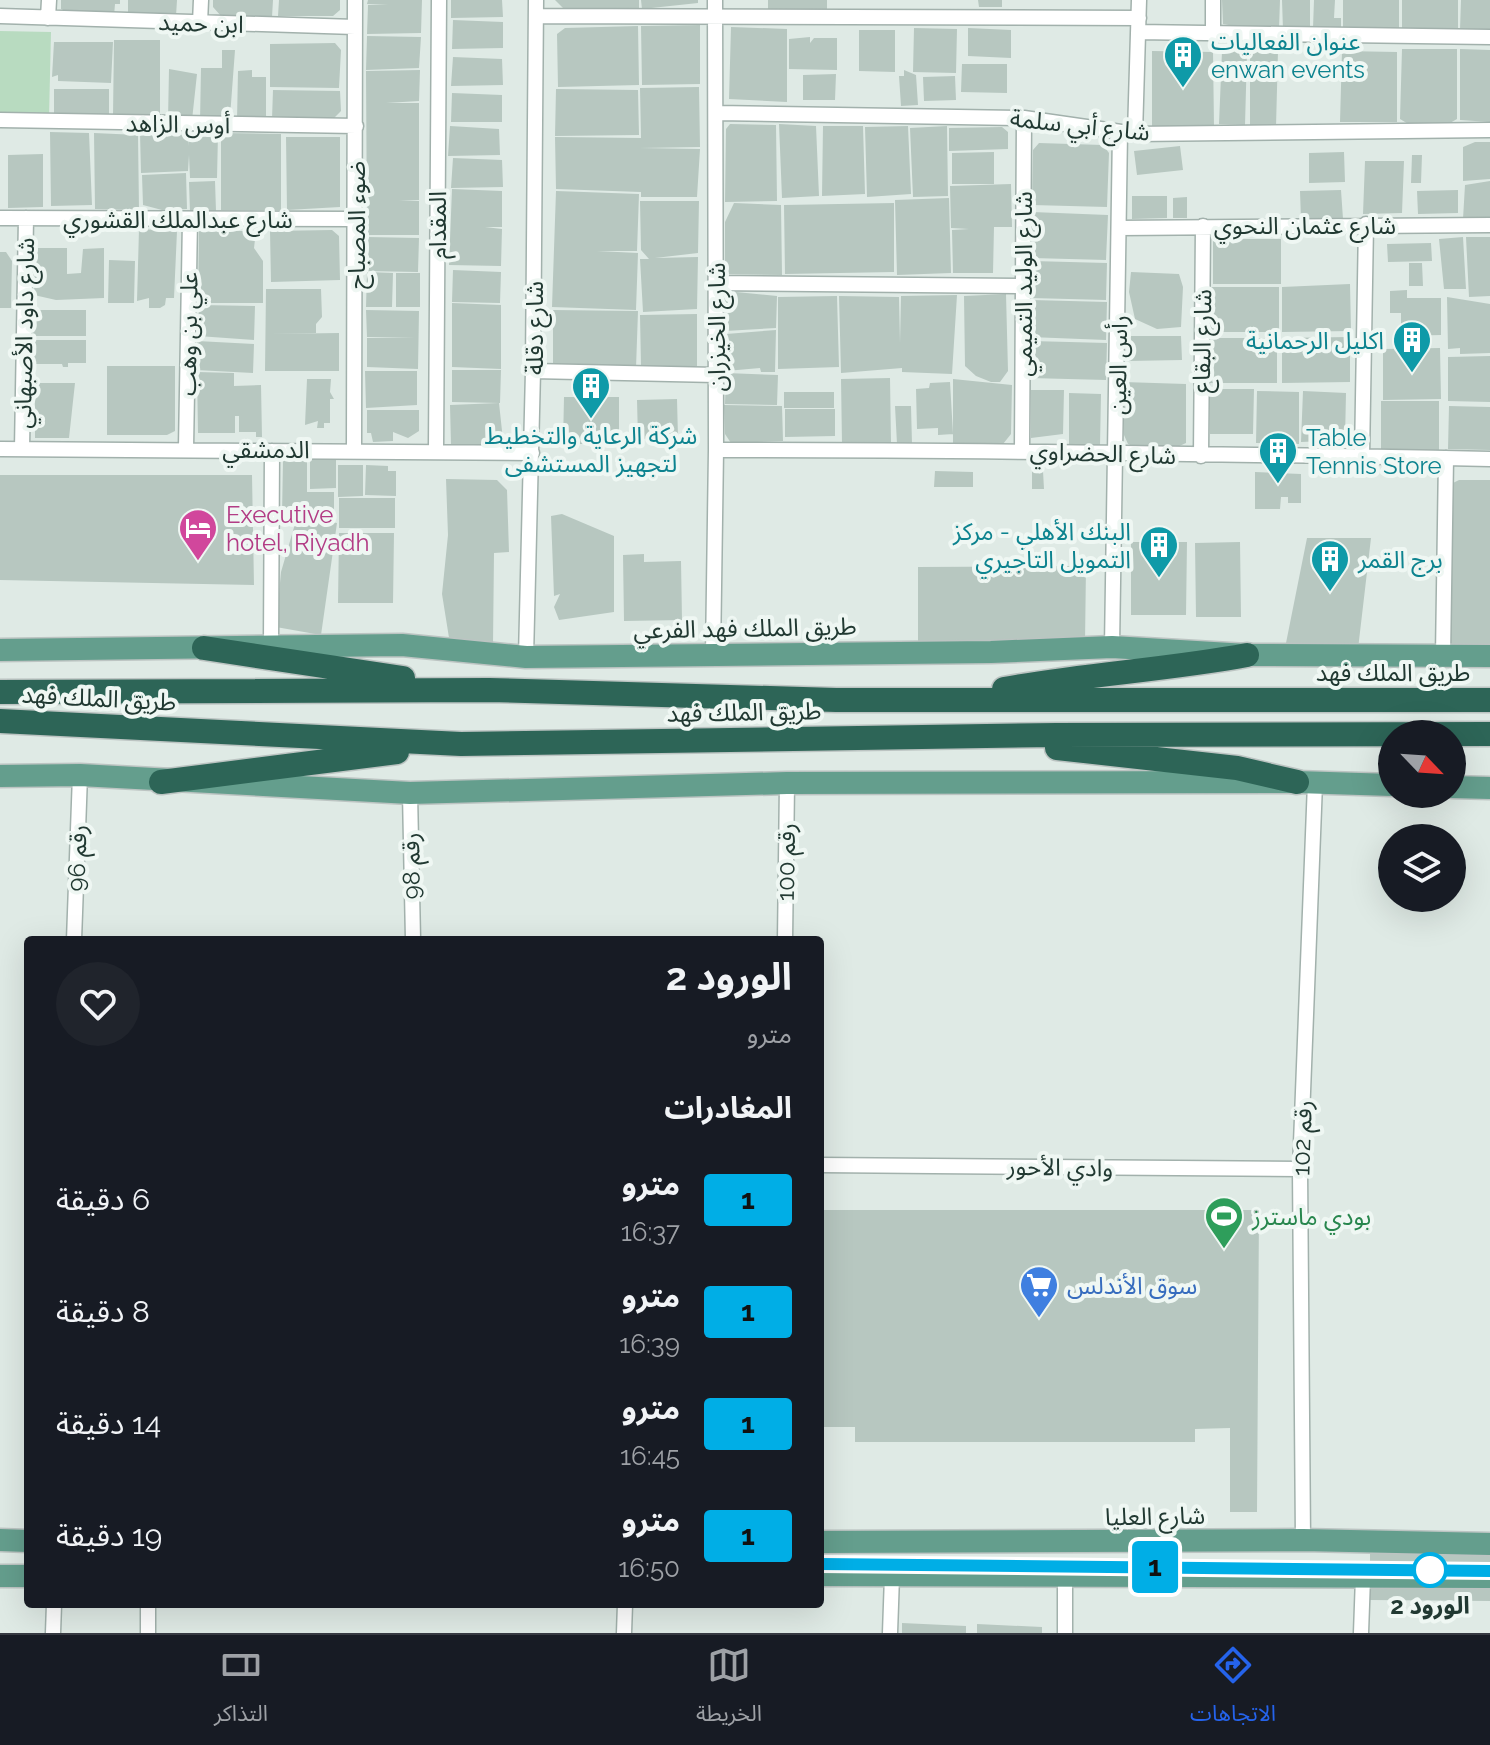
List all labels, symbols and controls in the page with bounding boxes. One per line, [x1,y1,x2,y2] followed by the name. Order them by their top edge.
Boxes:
[158,7,244,39] street label: ابن حميد
[1211,27,1365,84] place label: عنوان الفعاليات enwan events
[1162,34,1204,89] building icon: عنوان الفعاليات enwan events
[1008,102,1151,151] street label: شارع أبي سلمة
[125,108,231,139] street label: أوس الزاهد
[342,161,374,289] street label: ضوء المصباح
[423,191,456,259] street label: المقدام
[1009,191,1042,377] street label: شارع الوليد التميمي
[63,205,293,238] street label: شارع عبدالملك القشوري
[1214,211,1396,244] street label: شارع عثمان النحوي
[8,237,45,429] street label: شارع داود الأصبهاني
[702,263,734,391] street label: شارع الخيزران
[172,272,208,396] street label: علي بن وهب
[520,281,552,375] street label: شارع دقلة
[1187,289,1220,393] street label: شارع البقاع
[1102,315,1133,415] street label: رأس العين
[1391,319,1433,374] building icon: اكليل الرحمانية
[1246,326,1384,355] place label: اكليل الرحمانية
[570,365,612,420] building icon: شركة الرعاية والتخطيط لتجهيز المستشفى
[485,421,697,478] place label: شركة الرعاية والتخطيط لتجهيز المستشفى
[1306,423,1442,480] place label: Table Tennis Store
[1257,430,1299,485] building icon: Table Tennis Store
[222,435,310,468] street label: الدمشقي
[1029,436,1177,475] street label: شارع الحضراوي
[226,500,370,557] place label: Executive hotel, Riyadh
[177,507,219,562] hotel icon: Executive hotel, Riyadh
[952,517,1131,578] place label: البنك الأهلي - مركز التمويل التاجيري
[1138,524,1180,579] building icon: البنك الأهلي - مركز التمويل التاجيري
[1309,538,1351,593] building icon: برج القمر
[1357,545,1443,577] place label: برج القمر
[633,612,857,649] street label: طريق الملك فهد الفرعي
[1316,658,1470,688] street label: طريق الملك فهد
[21,679,177,718] street label: طريق الملك فهد
[666,696,822,729] street label: طريق الملك فهد
[1378,720,1466,808] north arrow
[1378,720,1466,912] map controls
[771,823,804,901] street label: رقم 100
[61,824,96,892] street label: رقم 96
[1378,824,1466,912] button: layers
[396,832,429,900] street label: رقم 98
[666,954,792,999] text: الورود 2
[56,962,140,1046] button: heart
[747,1019,792,1049] text: مترو
[664,1090,792,1125] text: المغادرات
[1286,1100,1321,1177] street label: رقم 102
[1006,1152,1113,1187] street label: وادي الأحور
[622,1167,680,1202] text: مترو
[56,1182,150,1217] text: 6 دقيقة
[741,1183,755,1216] text: 1
[1203,1195,1245,1250] sports icon: بودي ماسترز
[1251,1202,1371,1235] place label: بودي ماسترز
[621,1217,680,1247] text: 16:37
[1018,1264,1060,1319] supermarket icon: سوق الأندلس
[1067,1271,1197,1300] place label: سوق الأندلس
[622,1279,680,1314] text: مترو
[56,1294,150,1329] text: 8 دقيقة
[741,1295,755,1328] text: 1
[619,1329,680,1359] text: 16:39
[622,1391,680,1426] text: مترو
[56,1406,161,1441] text: 14 دقيقة
[741,1407,755,1440] text: 1
[620,1441,680,1471] text: 16:45
[1105,1501,1206,1534] street label: شارع العليا
[622,1503,680,1538] text: مترو
[56,1518,162,1553] text: 19 دقيقة
[741,1519,755,1552] text: 1
[1129,1541,1181,1593] line badge: 1
[1148,1550,1162,1583] text: 1
[618,1553,680,1583] text: 16:50
[1413,1553,1447,1587] marker: الورود 2
[1390,1591,1470,1620] place label: الورود 2
[214,1643,268,1737] tab: التذاكر
[696,1643,762,1737] tab: الخريطة
[1190,1643,1276,1737] tab: الاتجاهات

